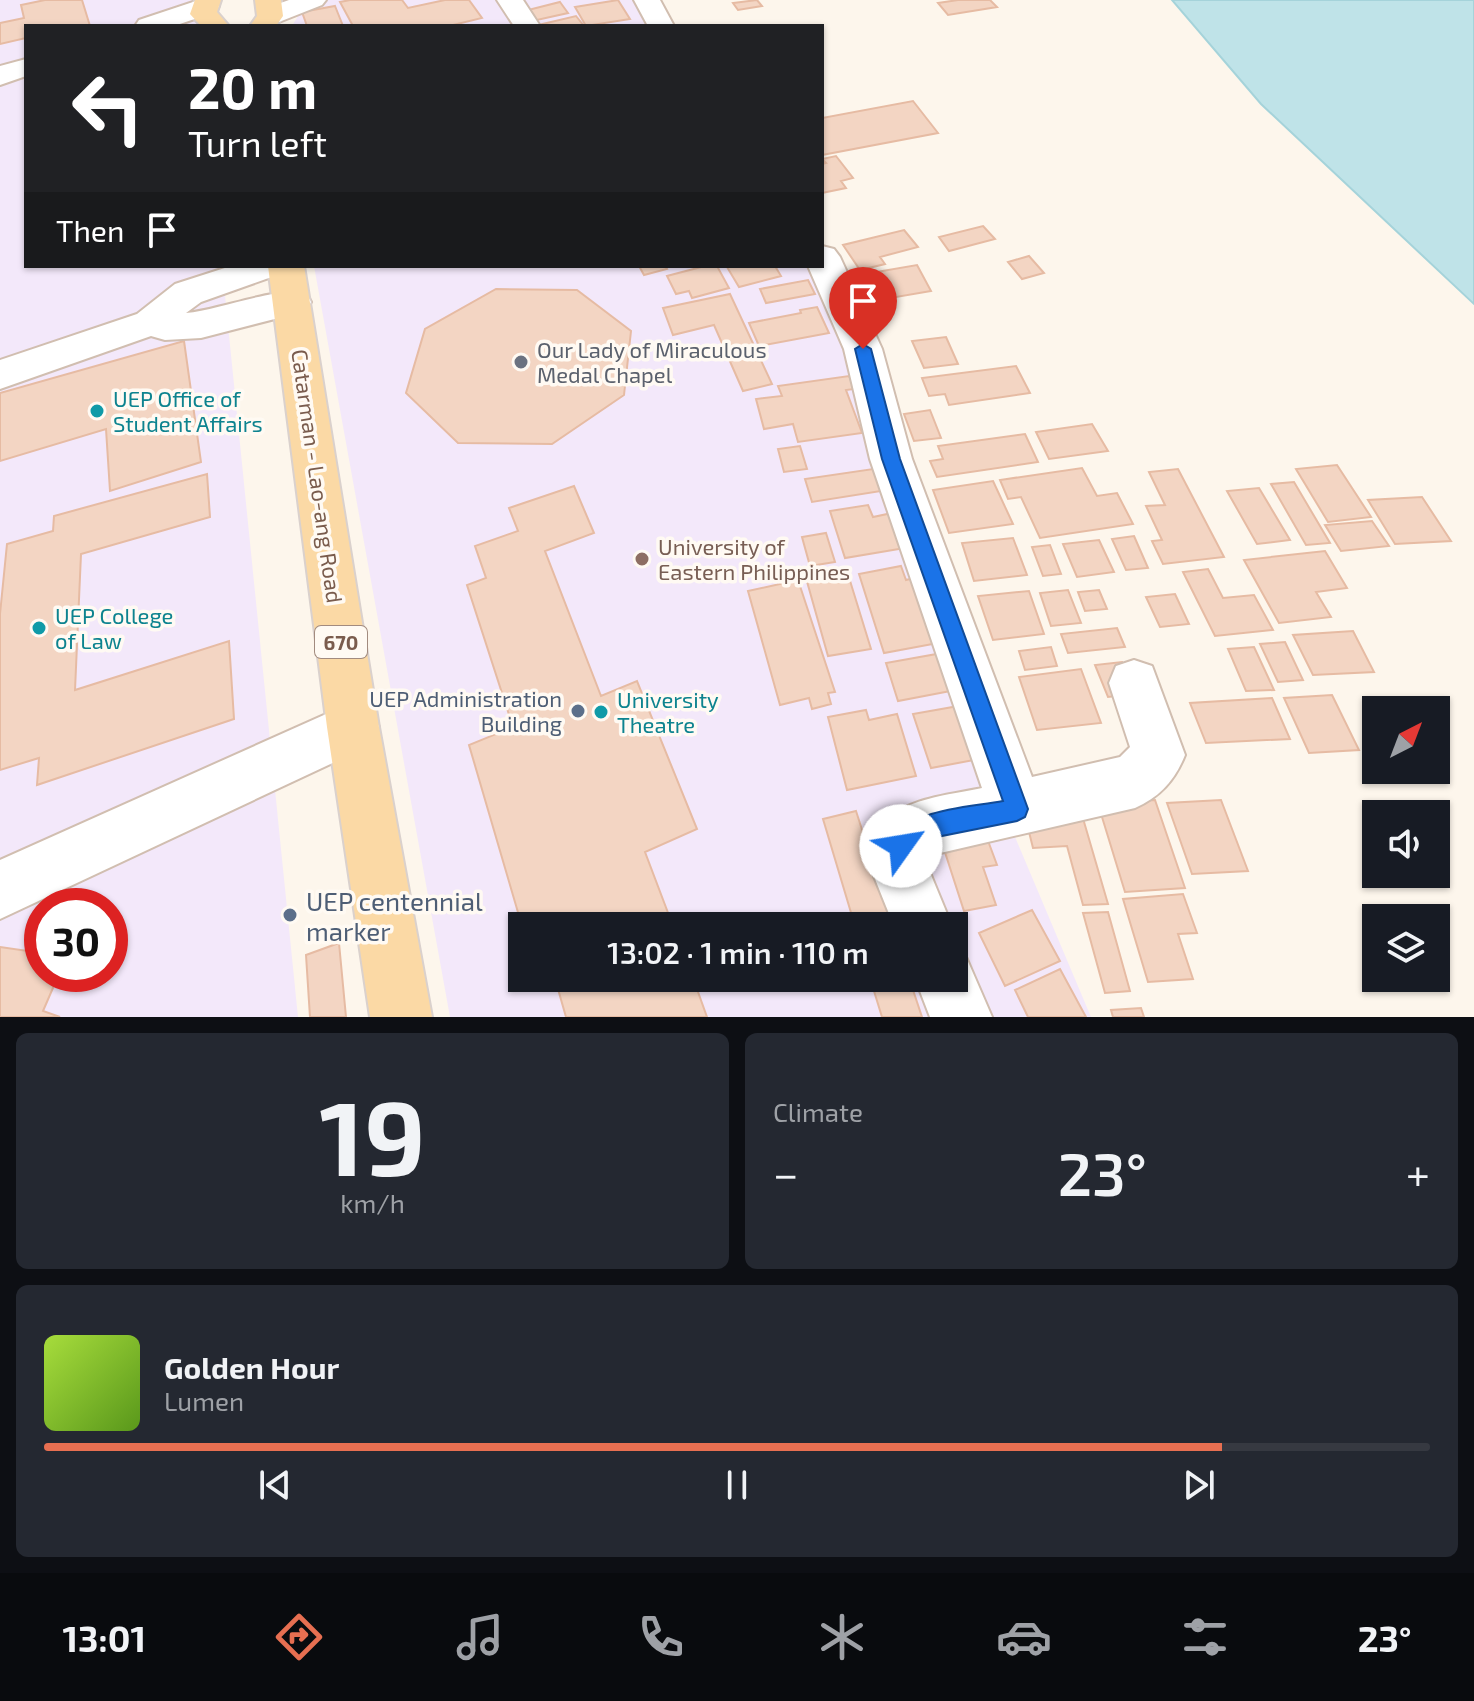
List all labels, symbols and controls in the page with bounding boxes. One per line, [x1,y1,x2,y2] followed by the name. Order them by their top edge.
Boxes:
[188,53,317,120] text: 20 m
[56,56,160,160] icon: left
[188,121,327,164] text: Turn left
[140,208,184,252] icon: arrive
[56,212,124,248] text: Then
[829,267,897,349] pin
[841,279,885,323] icon: arrive
[537,336,767,387] place label: Our Lady of Miraculous Medal Chapel
[287,347,349,605] street label: Catarman - Lao-ang Road
[512,353,530,371] marker: Our Lady of Miraculous Medal Chapel
[113,385,263,436] place label: UEP Office of Student Affairs
[88,402,106,420] marker: UEP Office of Student Affairs
[658,533,850,584] place label: University of Eastern Philippines
[633,550,651,568] marker: University of Eastern Philippines
[55,602,173,653] place label: UEP College of Law
[30,619,48,637] marker: UEP College of Law
[315,626,367,658] road number: 670
[369,685,562,736] place label: UEP Administration Building
[617,686,719,737] place label: University Theatre
[1362,696,1450,784] north arrow
[1362,696,1450,992] map controls
[569,702,587,720] marker: UEP Administration Building
[592,703,610,721] marker: University Theatre
[1362,800,1450,888] button: sound
[859,804,943,888] position arrow
[306,885,483,946] place label: UEP centennial marker
[24,888,128,992] speed limit sign: 30
[1362,904,1450,992] button: layers
[281,906,299,924] marker: UEP centennial marker
[607,934,869,970] text: 13:02 · 1 min · 110 m
[319,1072,426,1197] text: 19
[773,1096,863,1127] text: Climate
[1058,1136,1147,1208] text: 23°
[773,1146,799,1199] text: −
[1406,1146,1430,1199] text: +
[340,1187,405,1218] text: km/h
[164,1349,339,1385] text: Golden Hour
[164,1385,244,1416] text: Lumen
[253,1463,297,1507] icon: previous
[715,1463,759,1507] icon: pause
[1177,1463,1221,1507] icon: next
[271,1609,327,1665] icon: directions
[452,1609,508,1665] icon: music
[633,1609,689,1665] icon: phone
[814,1609,870,1665] icon: climate
[996,1609,1052,1665] icon: car
[1177,1609,1233,1665] icon: filters
[63,1616,146,1659] text: 13:01
[1358,1616,1411,1659] text: 23°

